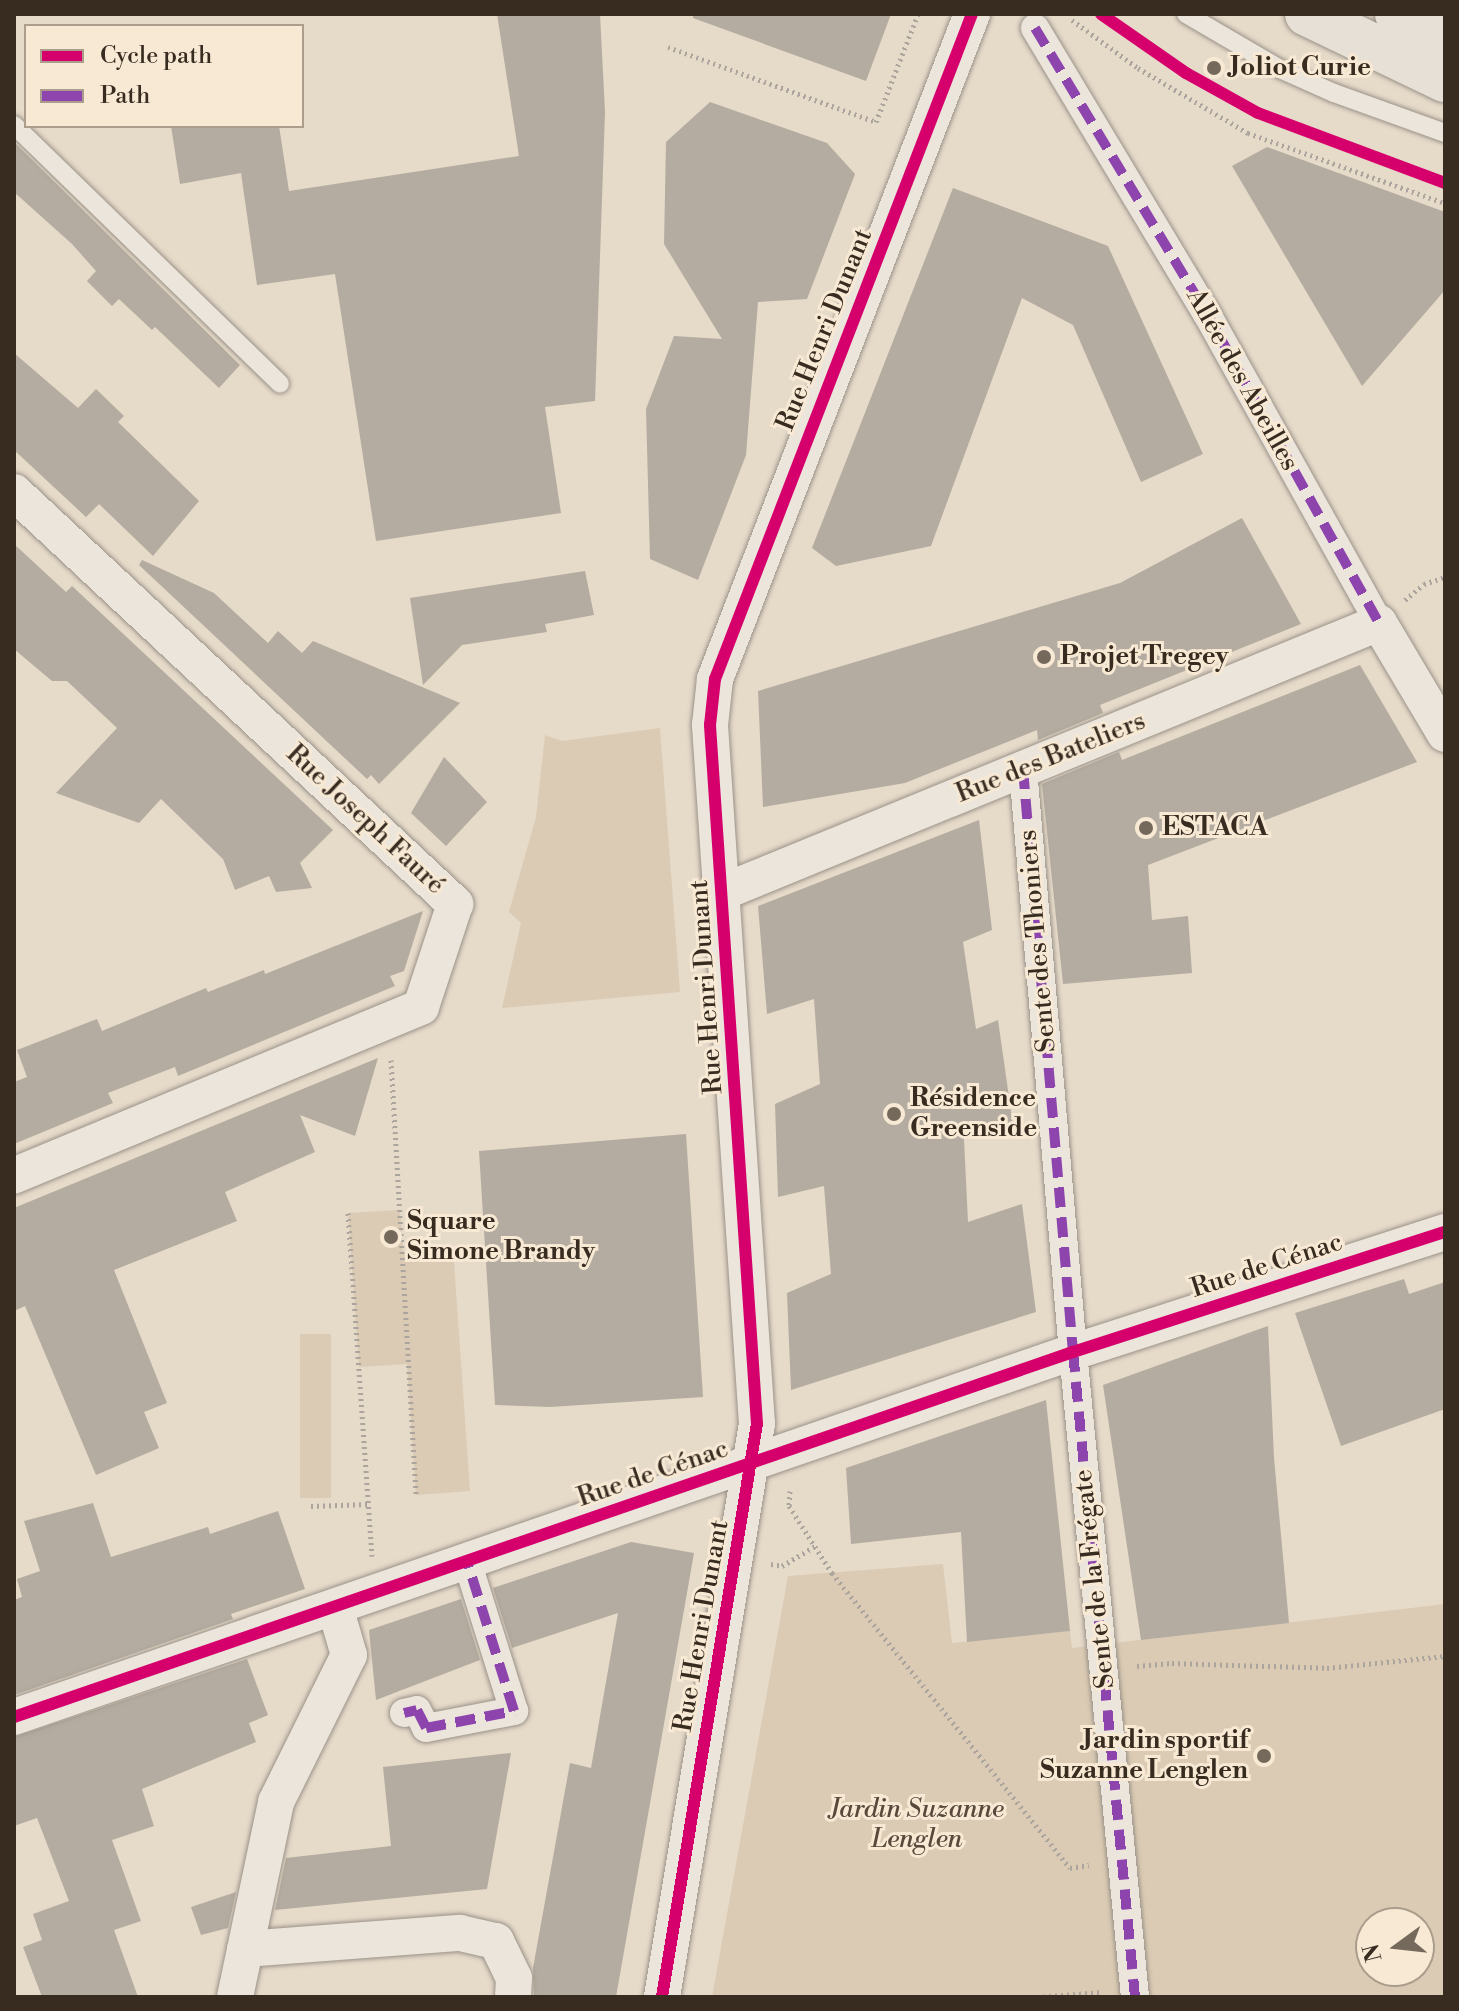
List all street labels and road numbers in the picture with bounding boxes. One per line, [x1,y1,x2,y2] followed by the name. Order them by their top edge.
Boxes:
[770,225,880,435] street label: Rue Henri Dunant
[1179,284,1305,476] street label: Allée des Abeilles
[952,706,1150,810] street label: Rue des Bateliers
[279,739,451,901] street label: Rue Joseph Fauré
[1013,828,1063,1054] street label: Sente des Thoniers
[684,879,730,1095] street label: Rue Henri Dunant
[1187,1227,1347,1305] street label: Rue de Cénac
[574,1434,732,1514] street label: Rue de Cénac
[1068,1468,1122,1690] street label: Sente de la Frégate
[668,1518,736,1734] street label: Rue Henri Dunant

